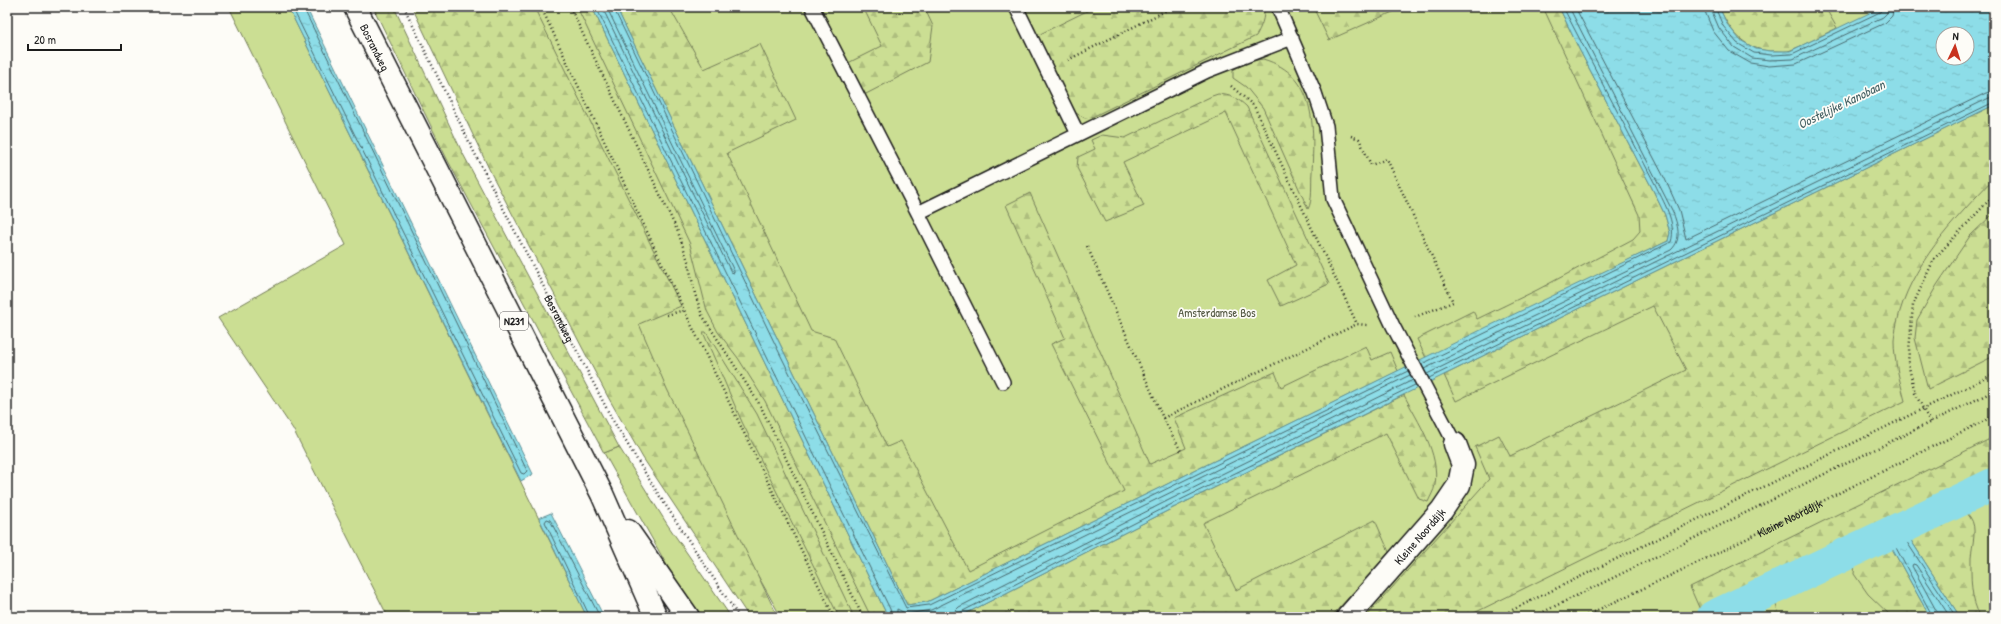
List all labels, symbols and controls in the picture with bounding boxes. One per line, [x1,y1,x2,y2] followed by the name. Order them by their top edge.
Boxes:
[356,21,394,74] street label: Bosrandweg
[28,26,121,52] scale bar
[1935,26,1975,66] north arrow
[1952,29,1959,43] text: N
[34,31,56,48] text: 20 m
[1795,75,1888,133] water label: Oostelijke Kanobaan
[541,292,579,345] street label: Bosrandweg
[1178,304,1256,321] park label: Amsterdamse Bos
[500,312,528,330] road number: N231
[1754,494,1825,541] street label: Kleine Noorddijk
[1390,504,1449,568] street label: Kleine Noorddijk

